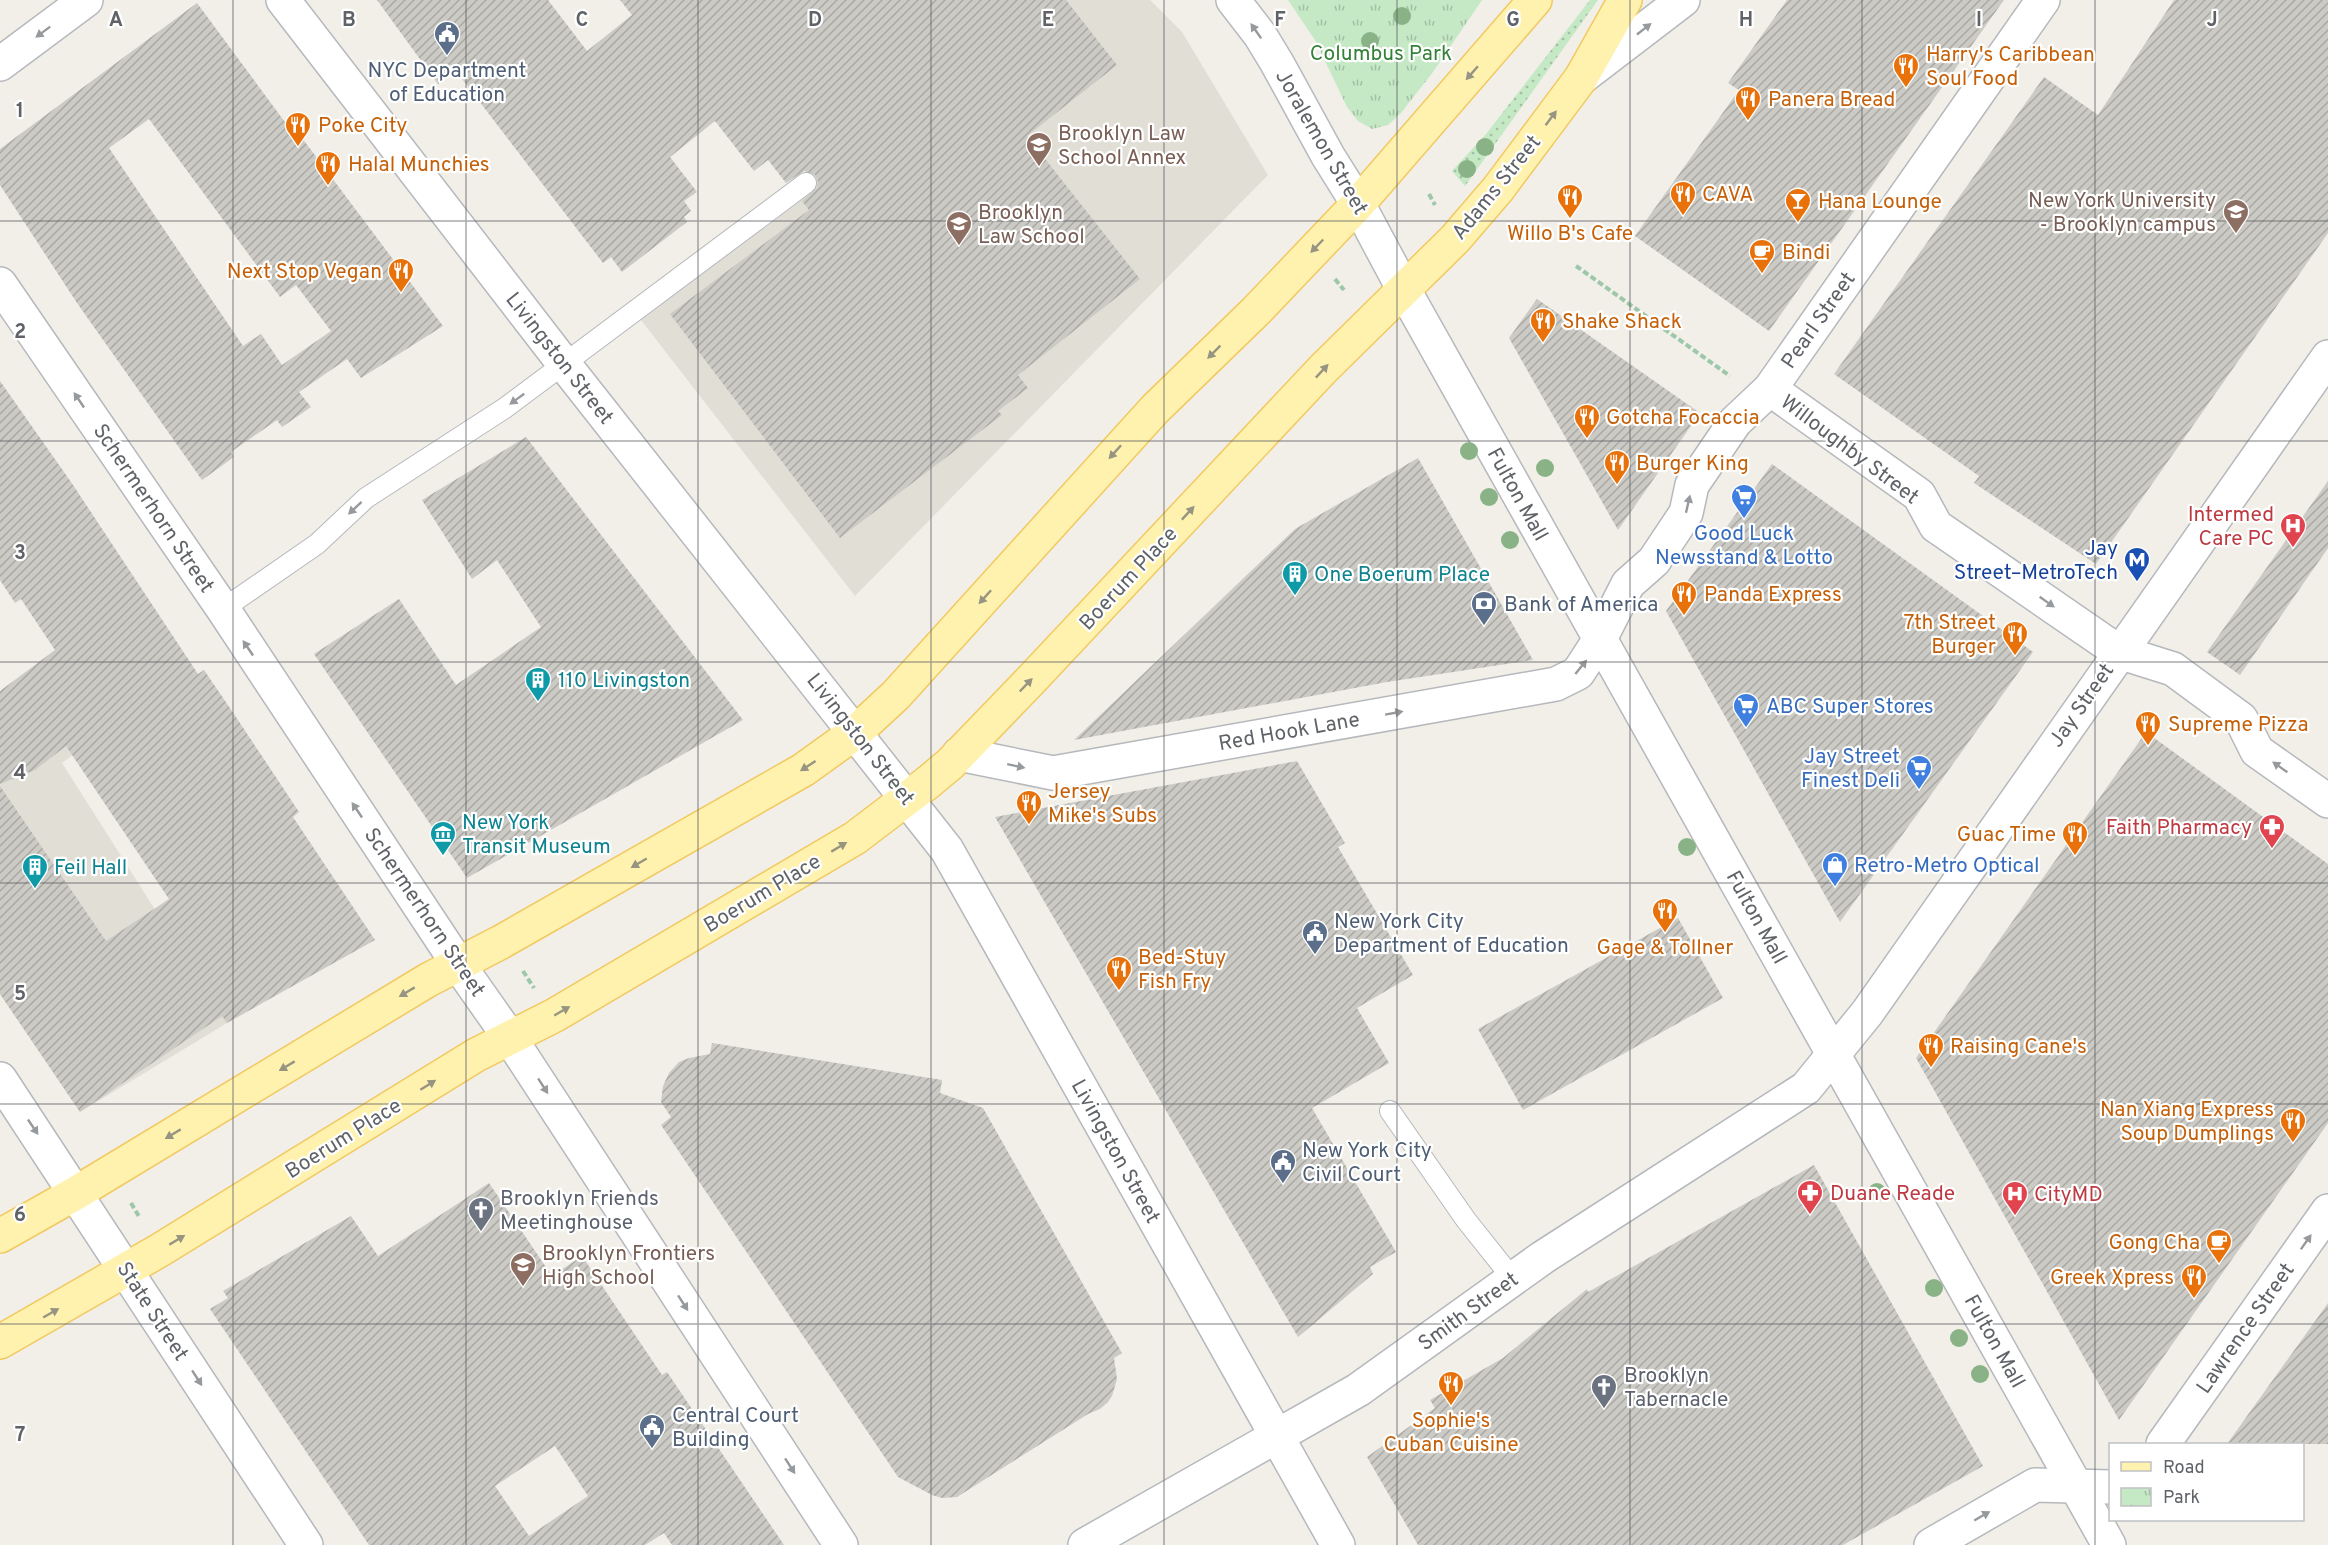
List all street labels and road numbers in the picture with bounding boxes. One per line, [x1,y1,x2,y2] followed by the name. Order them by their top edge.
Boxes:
[1268,65,1373,220] street label: Joralemon Street
[1447,130,1548,246] street label: Adams Street
[1776,267,1862,375] street label: Pearl Street
[499,287,619,431] street label: Livingston Street
[1774,389,1924,511] street label: Willoughby Street
[86,419,219,599] street label: Schermerhorn Street
[1480,443,1553,546] street label: Fulton Mall
[1074,521,1184,637] street label: Boerum Place
[2044,659,2121,753] street label: Jay Street
[800,668,920,812] street label: Livingston Street
[1217,707,1362,758] street label: Red Hook Lane
[357,823,490,1003] street label: Schermerhorn Street
[699,849,826,940] street label: Boerum Place
[1719,866,1792,969] street label: Fulton Mall
[1064,1075,1165,1229] street label: Livingston Street
[281,1093,407,1186] street label: Boerum Place
[110,1257,194,1366] street label: State Street
[2191,1258,2301,1400] street label: Lawrence Street
[1413,1267,1524,1358] street label: Smith Street
[1957,1290,2030,1393] street label: Fulton Mall

